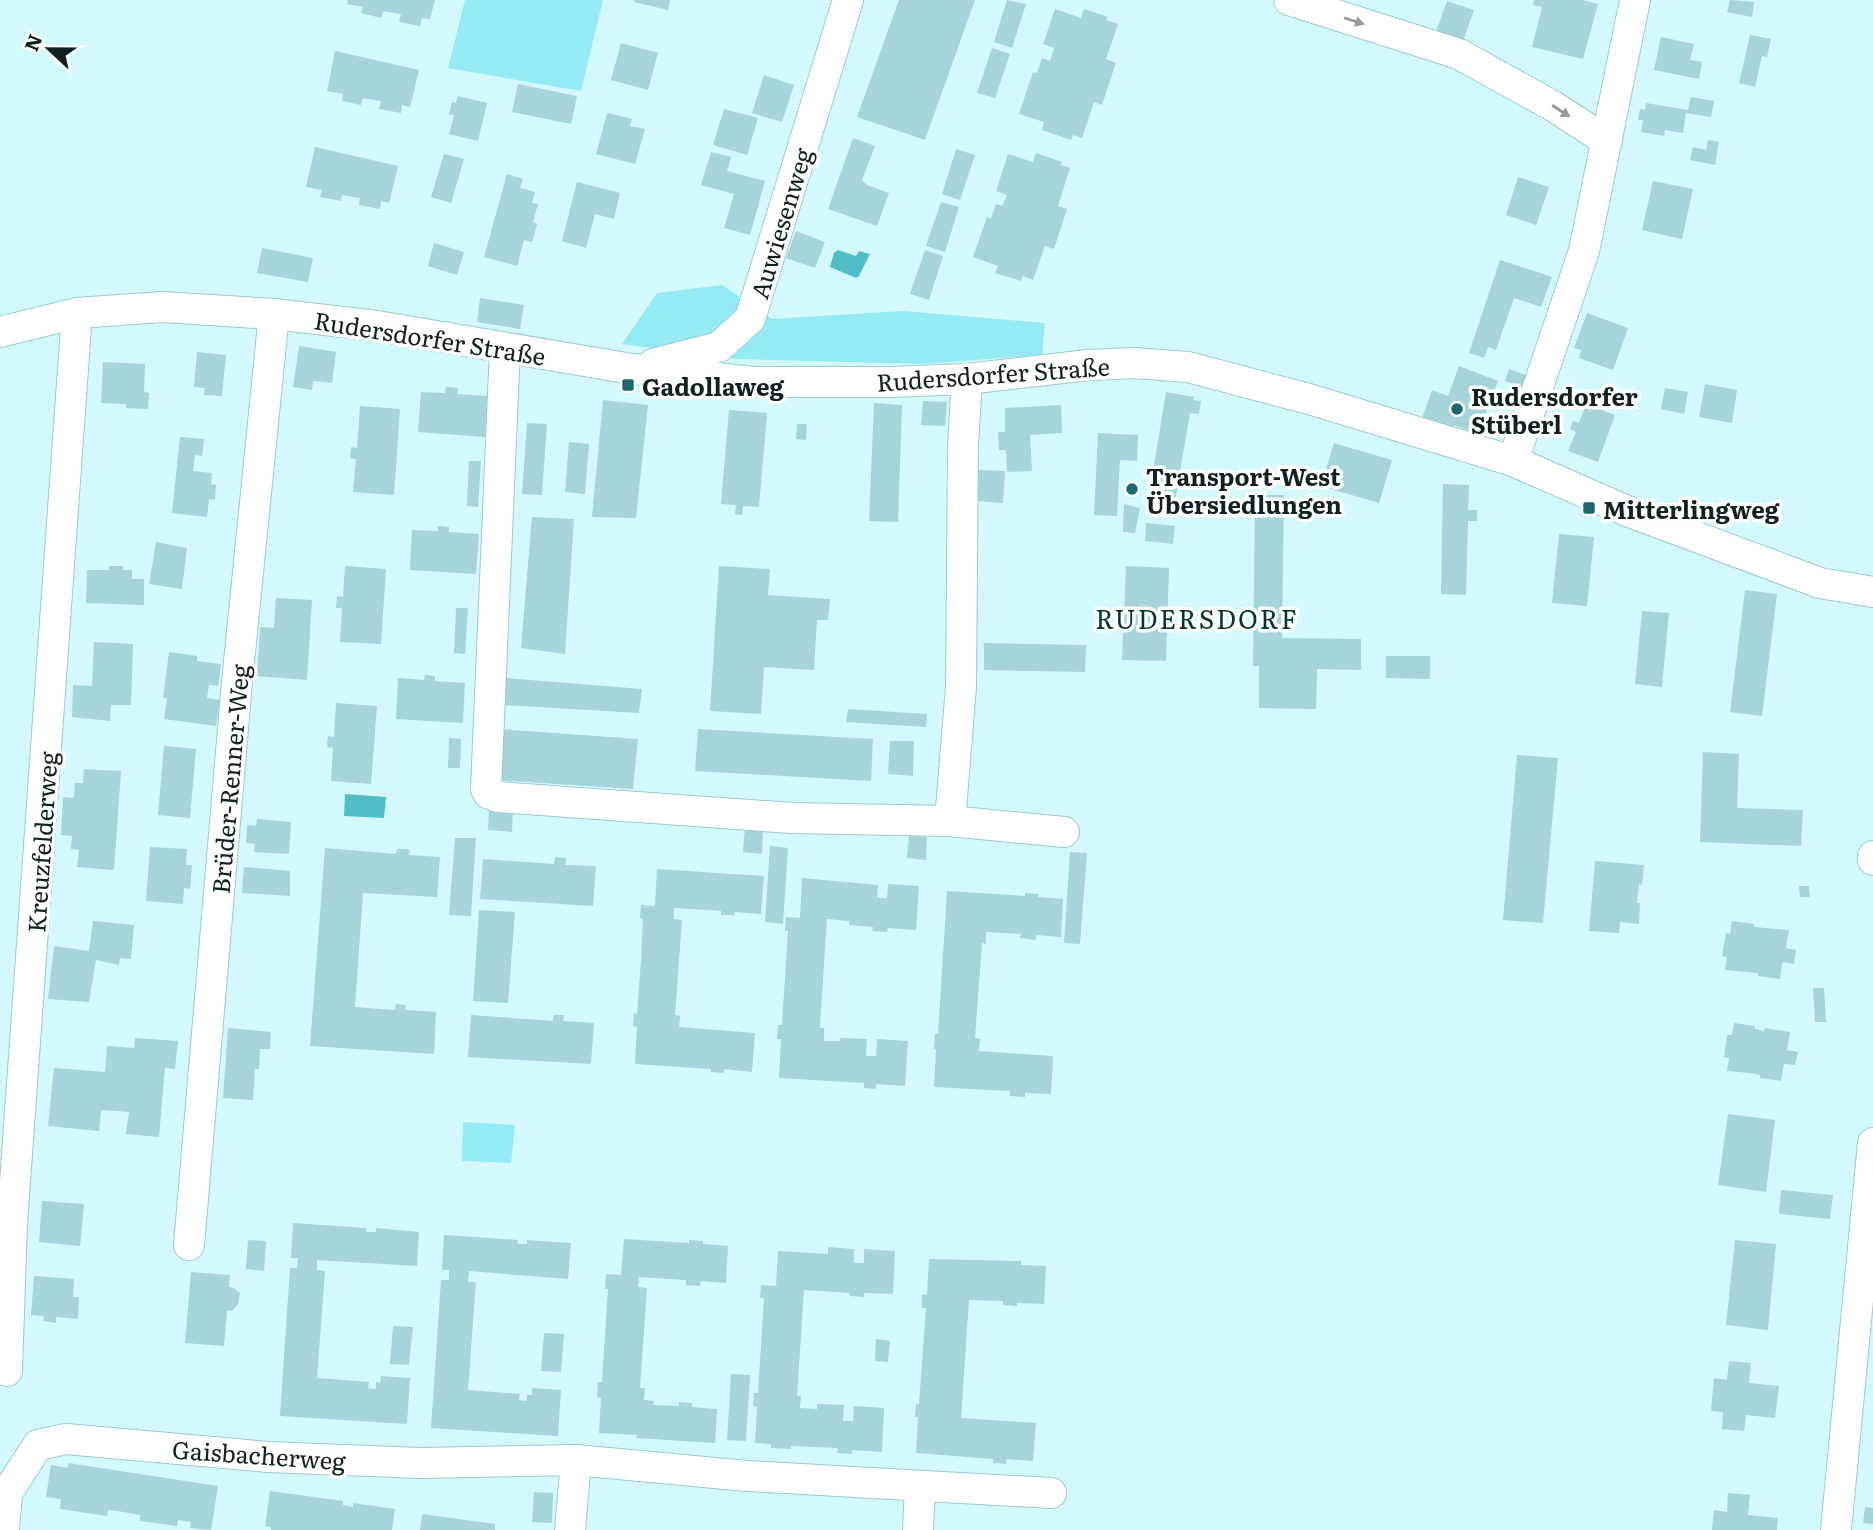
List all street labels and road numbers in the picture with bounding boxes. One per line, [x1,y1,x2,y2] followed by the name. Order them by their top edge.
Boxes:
[740,143,820,303] street label: Auwiesenweg
[312,301,548,373] street label: Rudersdorfer Straße
[875,347,1111,399] street label: Rudersdorfer Straße
[202,662,257,895] street label: Brüder-Renner-Weg
[17,750,65,934] street label: Kreuzfelderweg
[171,1430,348,1478] street label: Gaisbacherweg

